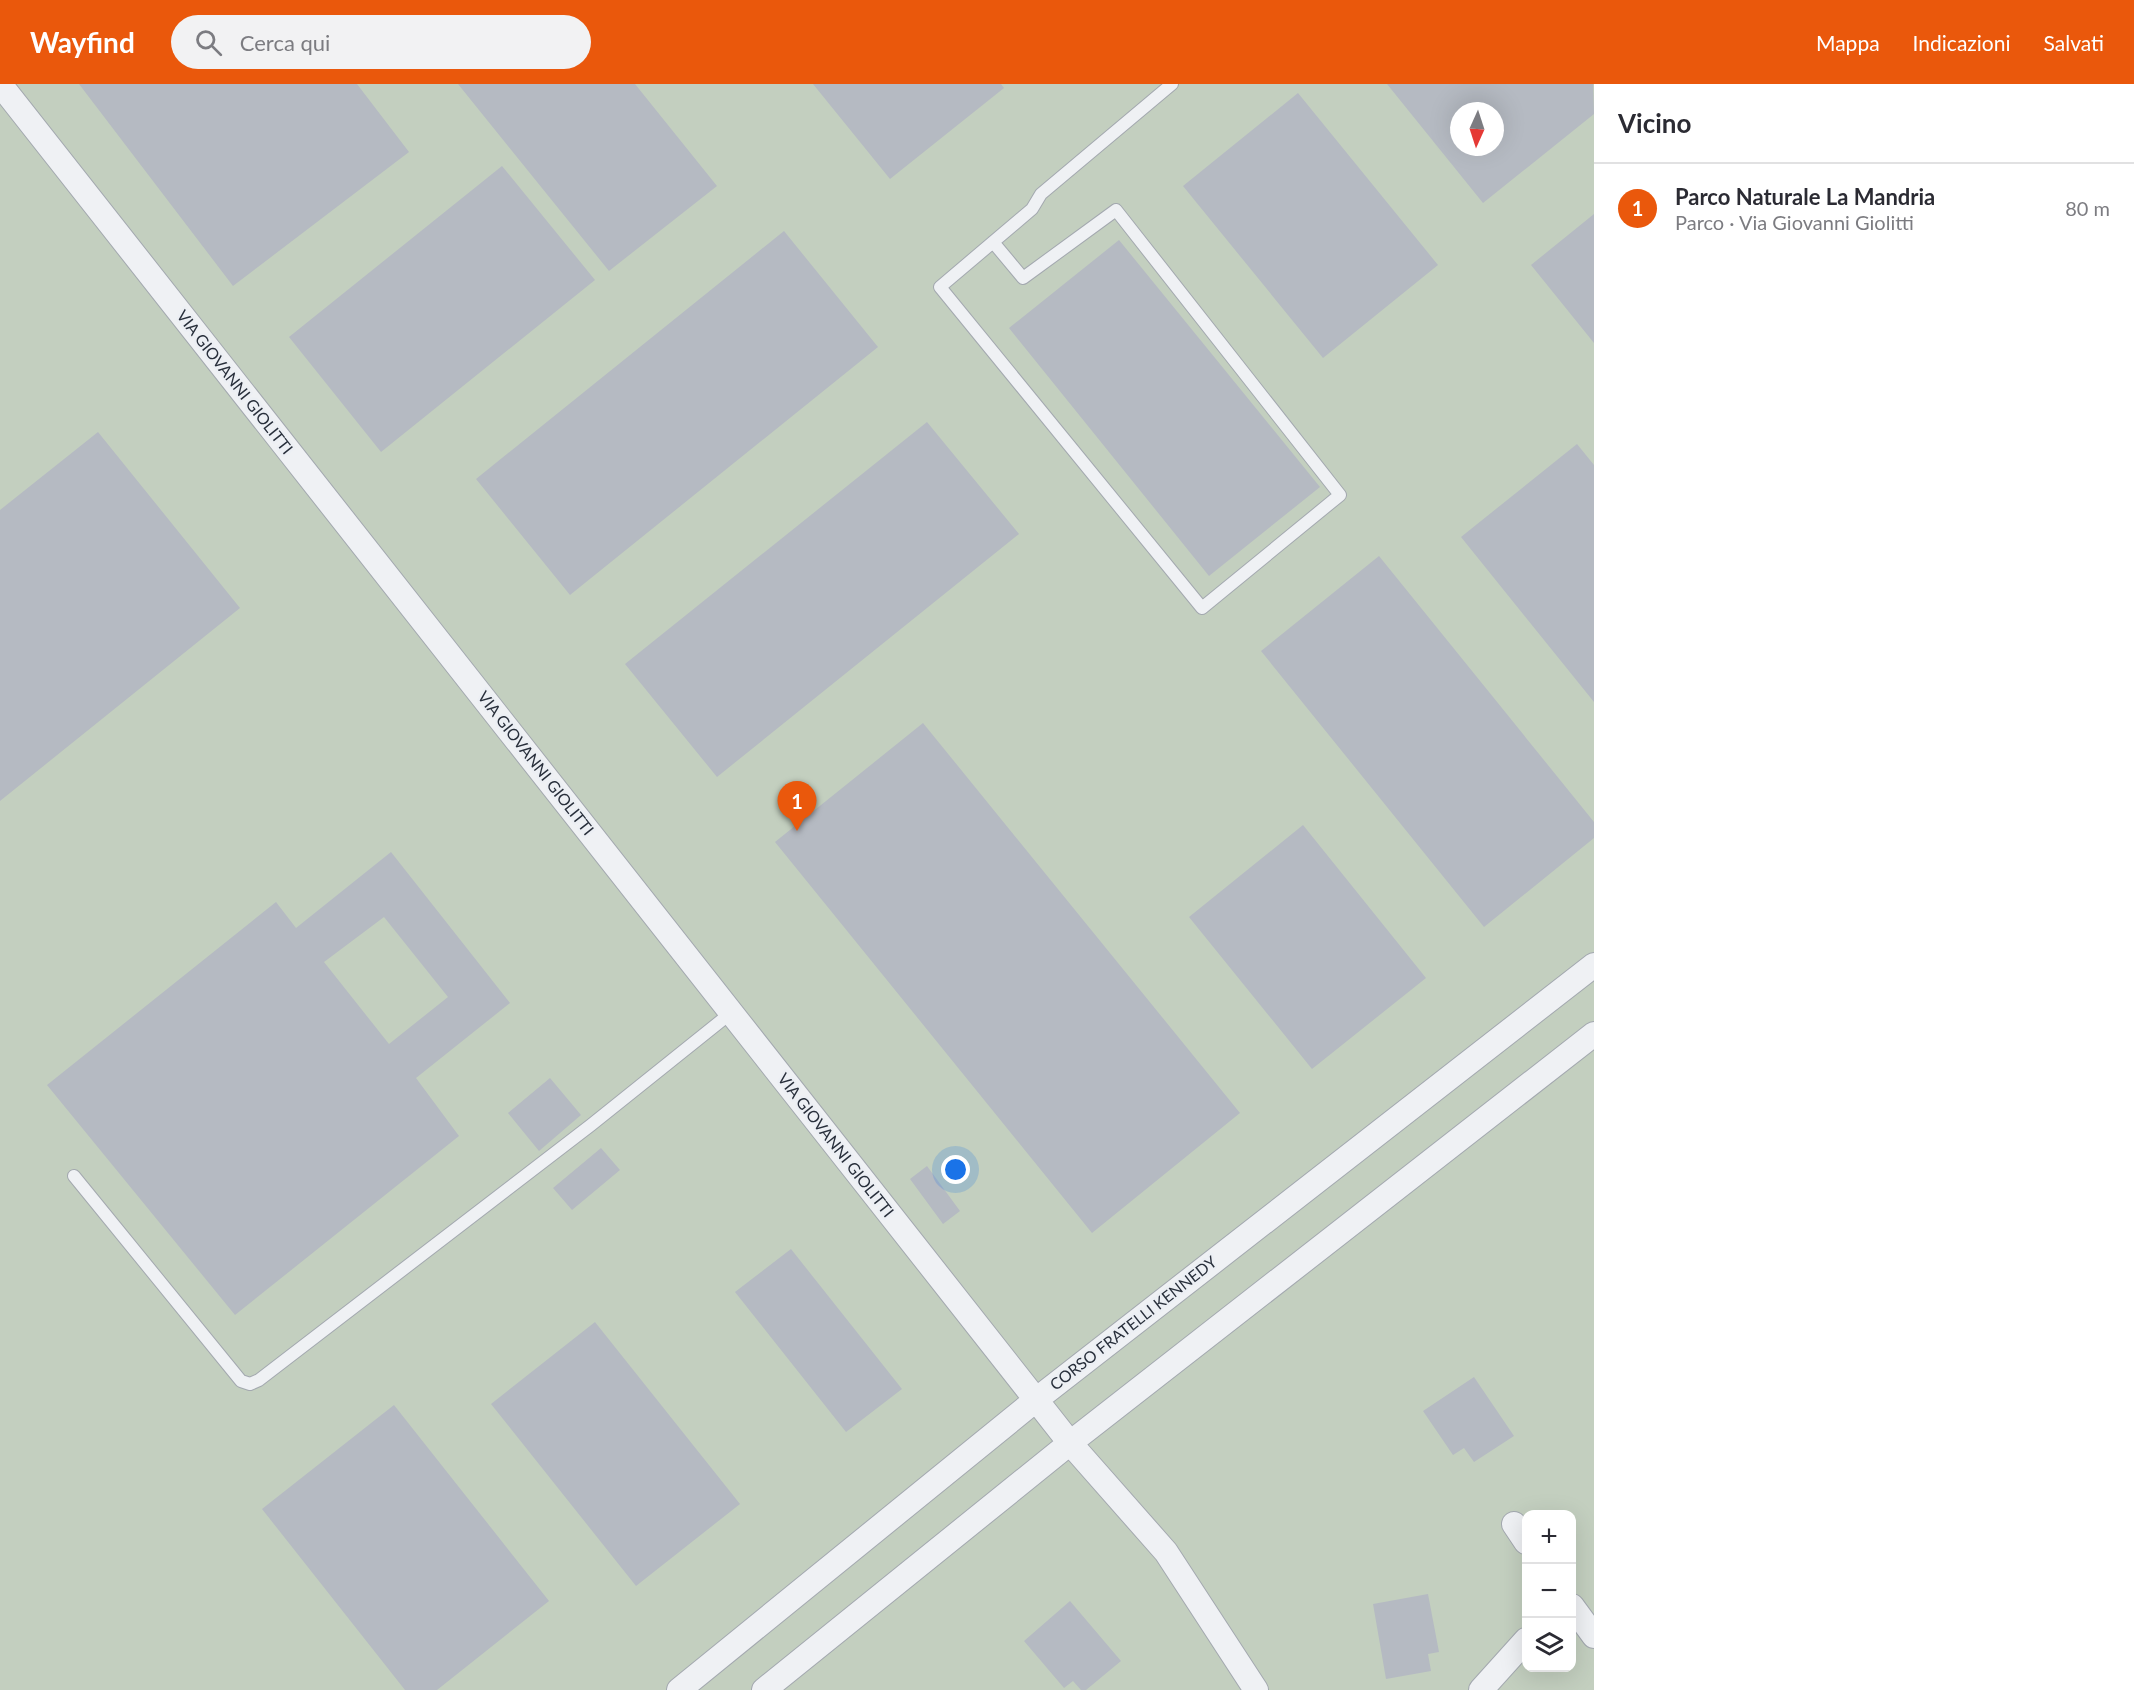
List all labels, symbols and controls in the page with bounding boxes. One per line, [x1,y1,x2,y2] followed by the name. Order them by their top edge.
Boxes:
[171,15,591,69] search box
[30,25,135,59] text: Wayfind
[192,26,225,59] icon: search
[240,29,330,56] text: Cerca qui
[1816,30,1880,55] text: Mappa
[1913,30,2011,55] text: Indicazioni
[2044,30,2104,55] text: Salvati
[1450,102,1504,156] north arrow
[1618,107,1691,139] text: Vicino
[1675,183,1935,210] text: Parco Naturale La Mandria
[1632,196,1643,220] text: 1
[2065,196,2110,220] text: 80 m
[1675,210,1914,234] text: Parco · Via Giovanni Giolitti
[173,306,297,457] street label: VIA GIOVANNI GIOLITTI
[474,687,598,838] street label: VIA GIOVANNI GIOLITTI
[778,782,816,831] pin: 1
[774,1069,898,1220] street label: VIA GIOVANNI GIOLITTI
[941,1155,970,1184] your location
[1046,1252,1220,1394] street label: CORSO FRATELLI KENNEDY
[1522,1510,1576,1672] map controls
[1522,1510,1576,1564] button: +
[1522,1564,1576,1618] button: −
[1522,1618,1576,1672] button: layers

